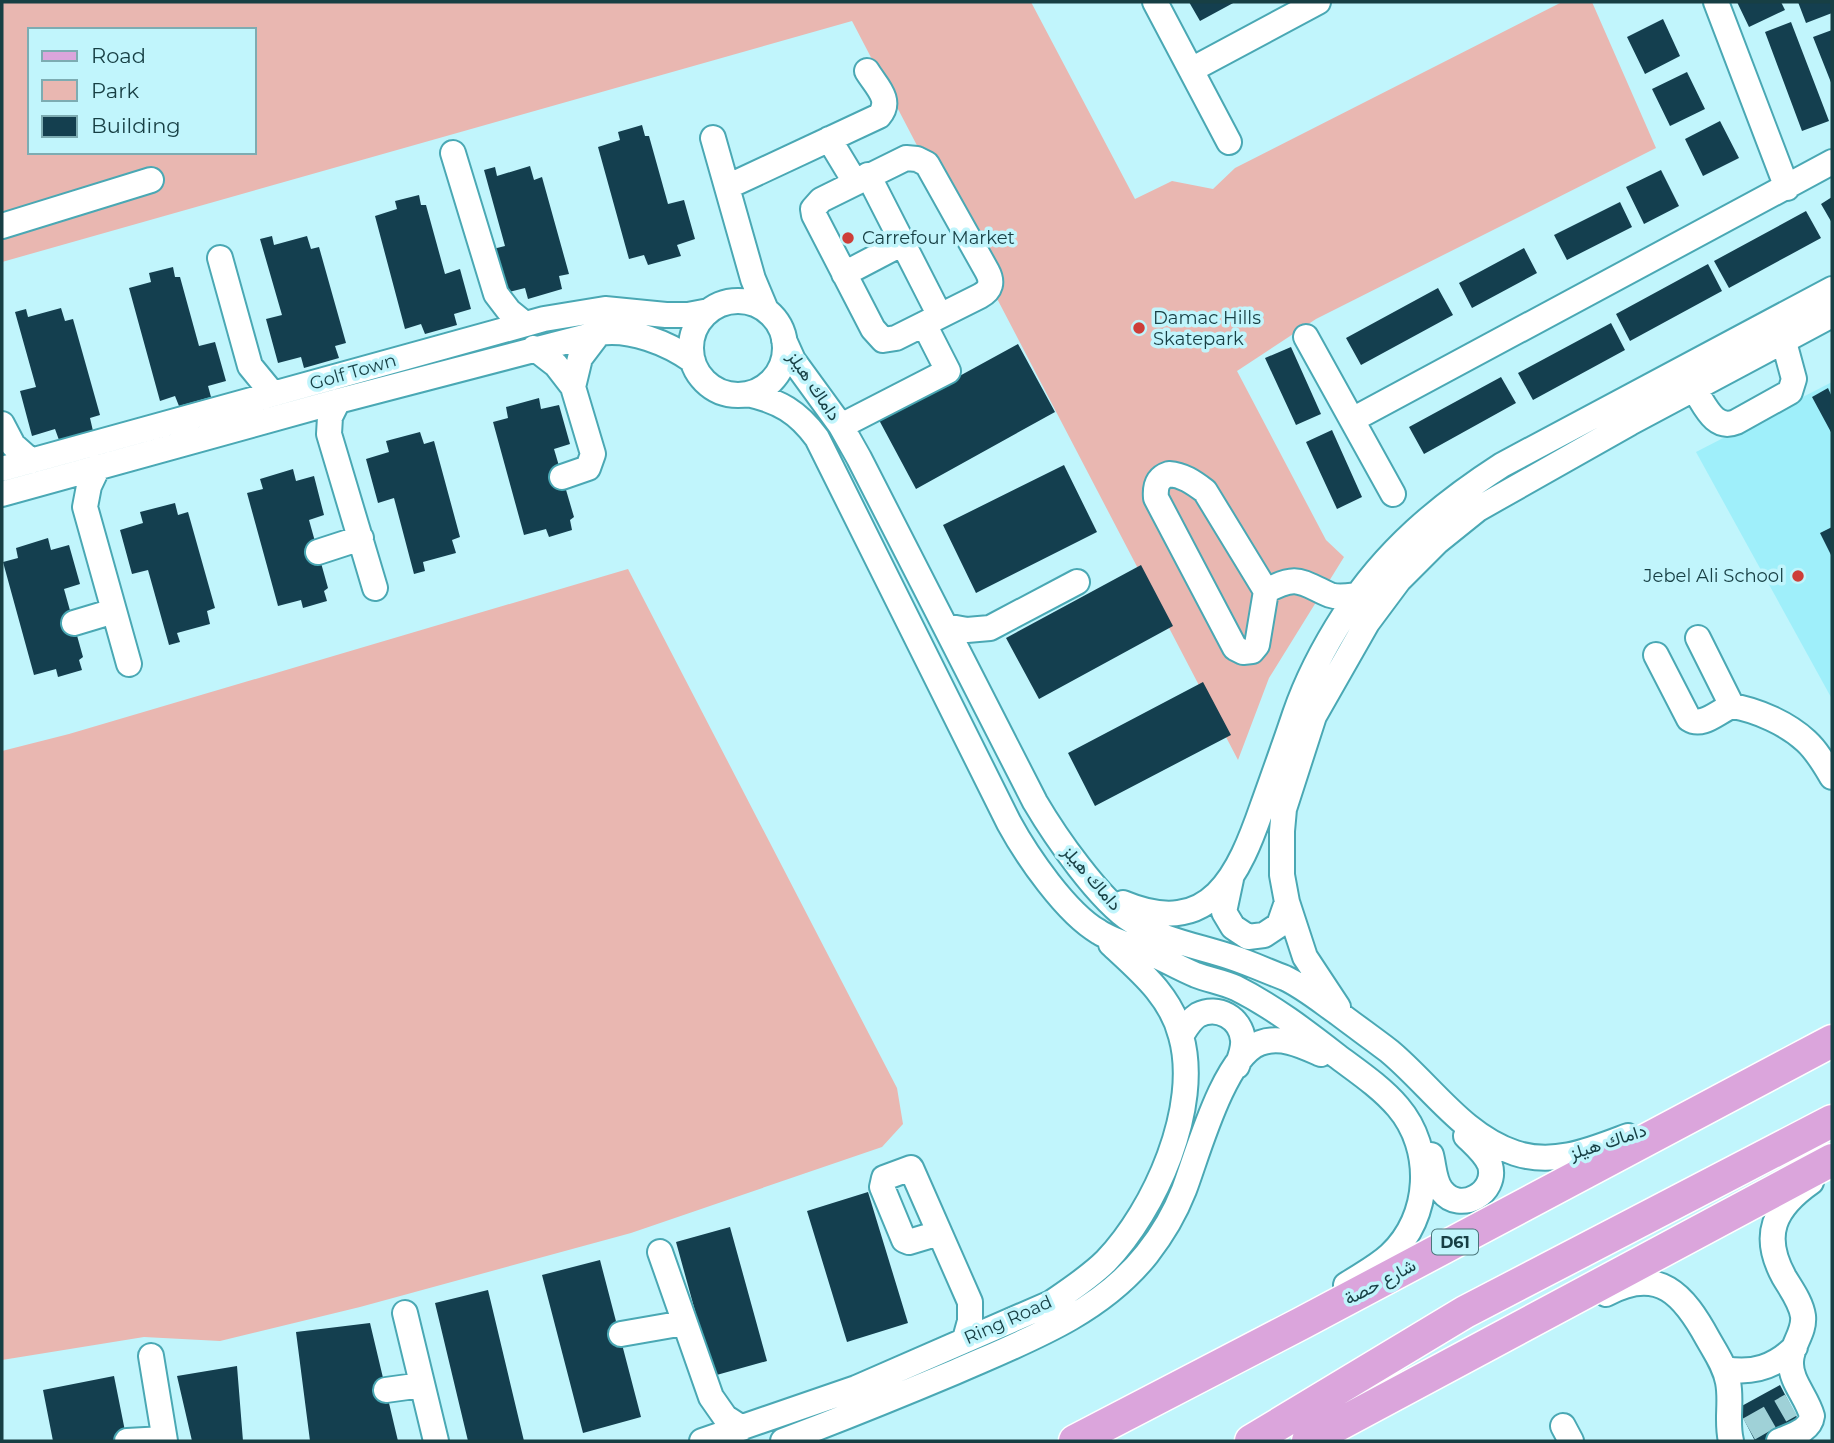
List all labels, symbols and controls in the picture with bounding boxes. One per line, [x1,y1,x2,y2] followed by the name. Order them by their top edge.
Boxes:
[28,28,256,154] legend
[91,43,146,68] text: Road
[91,78,139,103] text: Park
[91,113,181,138] text: Building
[862,227,1015,249] place label: Carrefour Market
[840,230,856,246] marker: Carrefour Market
[1153,307,1261,350] place label: Damac Hills Skatepark
[1131,320,1147,336] marker: Damac Hills Skatepark
[782,346,845,425] street label: داماك هيلز
[307,349,399,395] street label: Golf Town
[1643,565,1784,587] place label: Jebel Ali School
[1790,568,1806,584] marker: Jebel Ali School
[1057,840,1126,915] street label: داماك هيلز
[1566,1119,1649,1165] street label: داماك هيلز
[1432,1230,1478,1254] road number: D61
[1340,1254,1420,1311] street label: شارع حصة
[961,1291,1055,1349] street label: Ring Road

